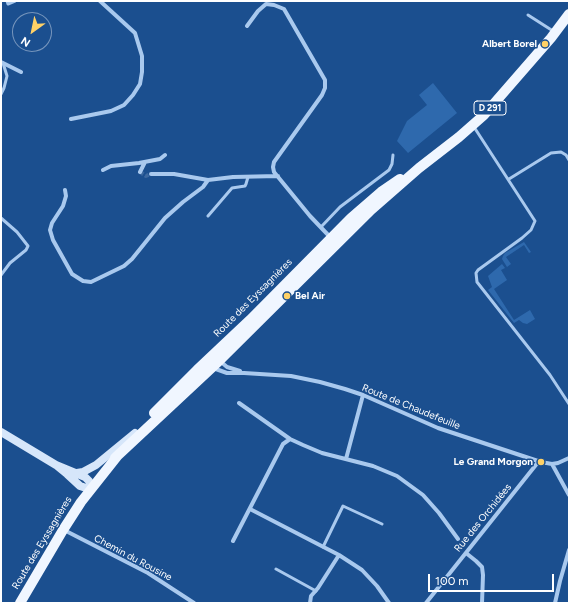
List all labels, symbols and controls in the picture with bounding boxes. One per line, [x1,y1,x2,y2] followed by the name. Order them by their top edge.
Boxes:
[12,12,52,52] north arrow
[19,34,33,49] text: N
[482,38,537,50] place label: Albert Borel
[540,39,550,49] marker: Albert Borel
[474,101,506,115] road number: D 291
[211,256,295,340] street label: Route des Eyssagnières
[295,290,325,302] place label: Bel Air
[282,291,292,301] marker: Bel Air
[360,382,462,432] street label: Route de Chaudefeuille
[453,456,533,468] place label: Le Grand Morgon
[536,457,546,467] marker: Le Grand Morgon
[452,482,514,554] street label: Rue des Orchidées
[10,494,74,592] street label: Route des Eyssagnières
[92,532,174,584] street label: Chemin du Rousine
[430,566,556,592] scale bar
[435,574,469,588] text: 100 m

